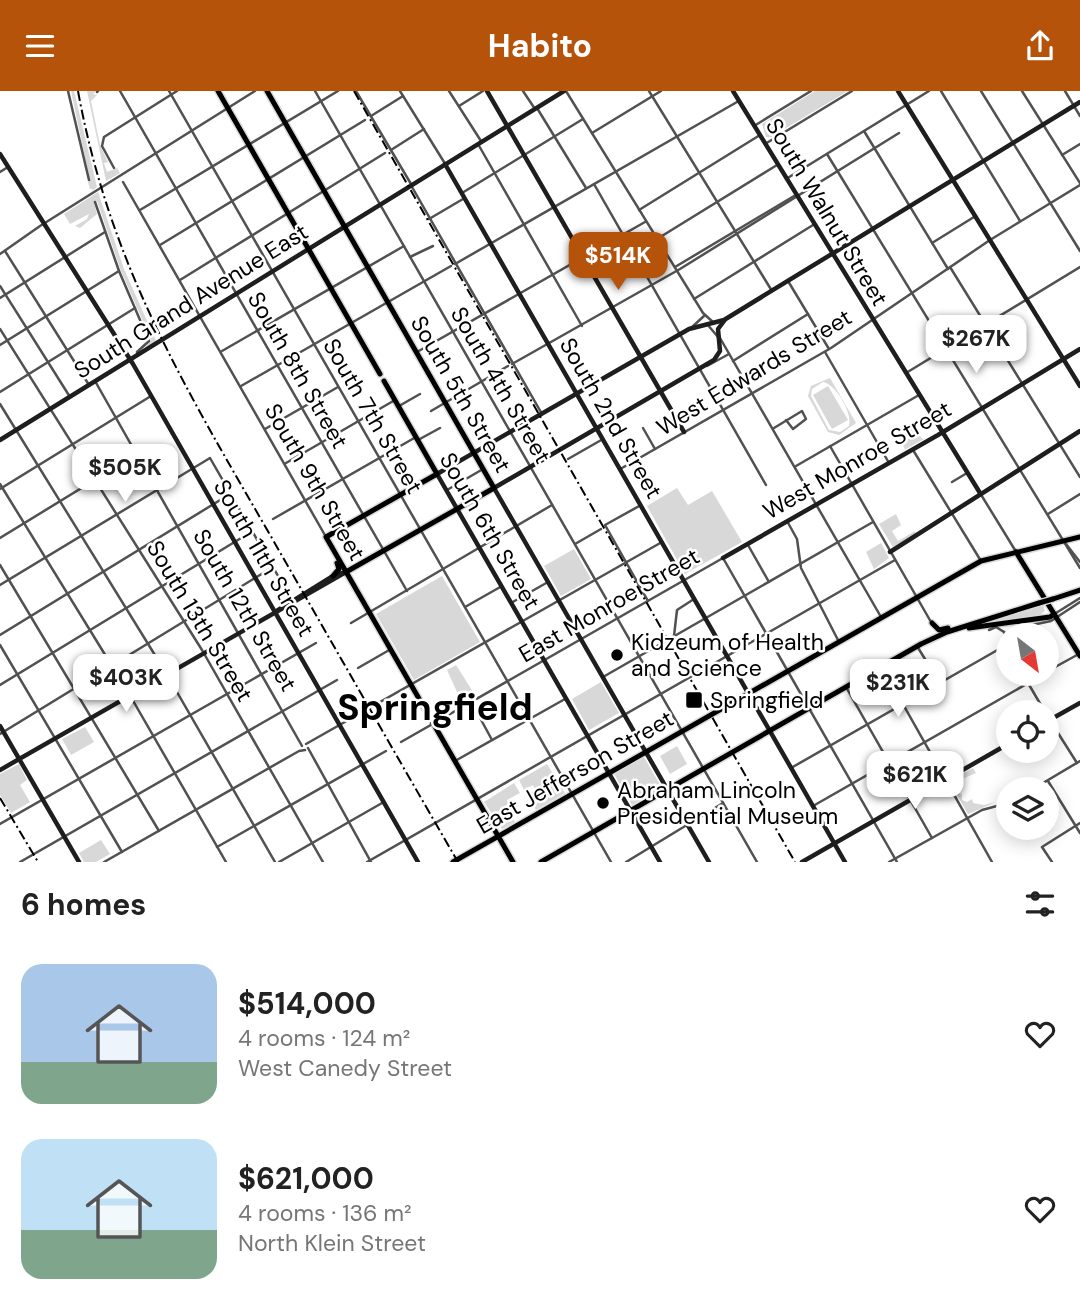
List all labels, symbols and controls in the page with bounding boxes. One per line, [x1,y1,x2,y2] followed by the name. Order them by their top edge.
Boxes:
[488,25,592,67] text: Habito
[21,27,59,65] icon: menu
[1021,27,1059,65] icon: share
[759,113,895,311] street label: South Walnut Street
[68,217,314,385] street label: South Grand Avenue East
[569,233,667,292] pin: $514K
[585,240,651,270] text: $514K
[241,286,355,454] street label: South 8th Street
[444,301,558,469] street label: South 4th Street
[651,302,857,442] street label: West Edwards Street
[404,310,518,478] street label: South 5th Street
[927,315,1025,375] pin: $267K
[942,323,1010,353] text: $267K
[553,332,669,504] street label: South 2nd Street
[316,333,430,499] street label: South 7th Street
[757,394,957,526] street label: West Monroe Street
[258,398,372,566] street label: South 9th Street
[76,445,174,504] pin: $505K
[433,447,547,615] street label: South 6th Street
[88,452,162,482] text: $505K
[207,474,321,642] street label: South 11th Street
[186,523,304,697] street label: South 12th Street
[140,535,260,707] street label: South 13th Street
[513,541,705,669] street label: East Monroe Street
[996,623,1059,686] north arrow
[996,623,1059,840] map controls
[631,627,824,683] place label: Kidzeum of Health and Science
[609,647,625,663] marker: Kidzeum of Health and Science
[77,655,175,714] pin: $403K
[849,659,947,719] pin: $231K
[89,662,163,692] text: $403K
[866,667,930,697] text: $231K
[337,683,533,731] district label: Springfield
[710,685,823,715] place label: Springfield
[684,690,704,710] marker: Springfield
[996,700,1059,763] button: locate
[471,703,679,841] street label: East Jefferson Street
[866,751,964,811] pin: $621K
[883,759,947,789] text: $621K
[617,775,838,831] place label: Abraham Lincoln Presidential Museum
[996,777,1059,840] button: layers
[595,795,611,811] marker: Abraham Lincoln Presidential Museum
[21,885,146,924] text: 6 homes
[1021,885,1059,923] icon: filters
[238,984,376,1023] text: $514,000
[77,992,161,1076] icon: home
[1021,1015,1059,1053] icon: heart
[238,1023,410,1053] text: 4 rooms · 124 m²
[238,1053,452,1083] text: West Canedy Street
[238,1159,374,1198] text: $621,000
[77,1167,161,1251] icon: home
[1021,1190,1059,1228] icon: heart
[238,1198,412,1228] text: 4 rooms · 136 m²
[238,1228,426,1258] text: North Klein Street

